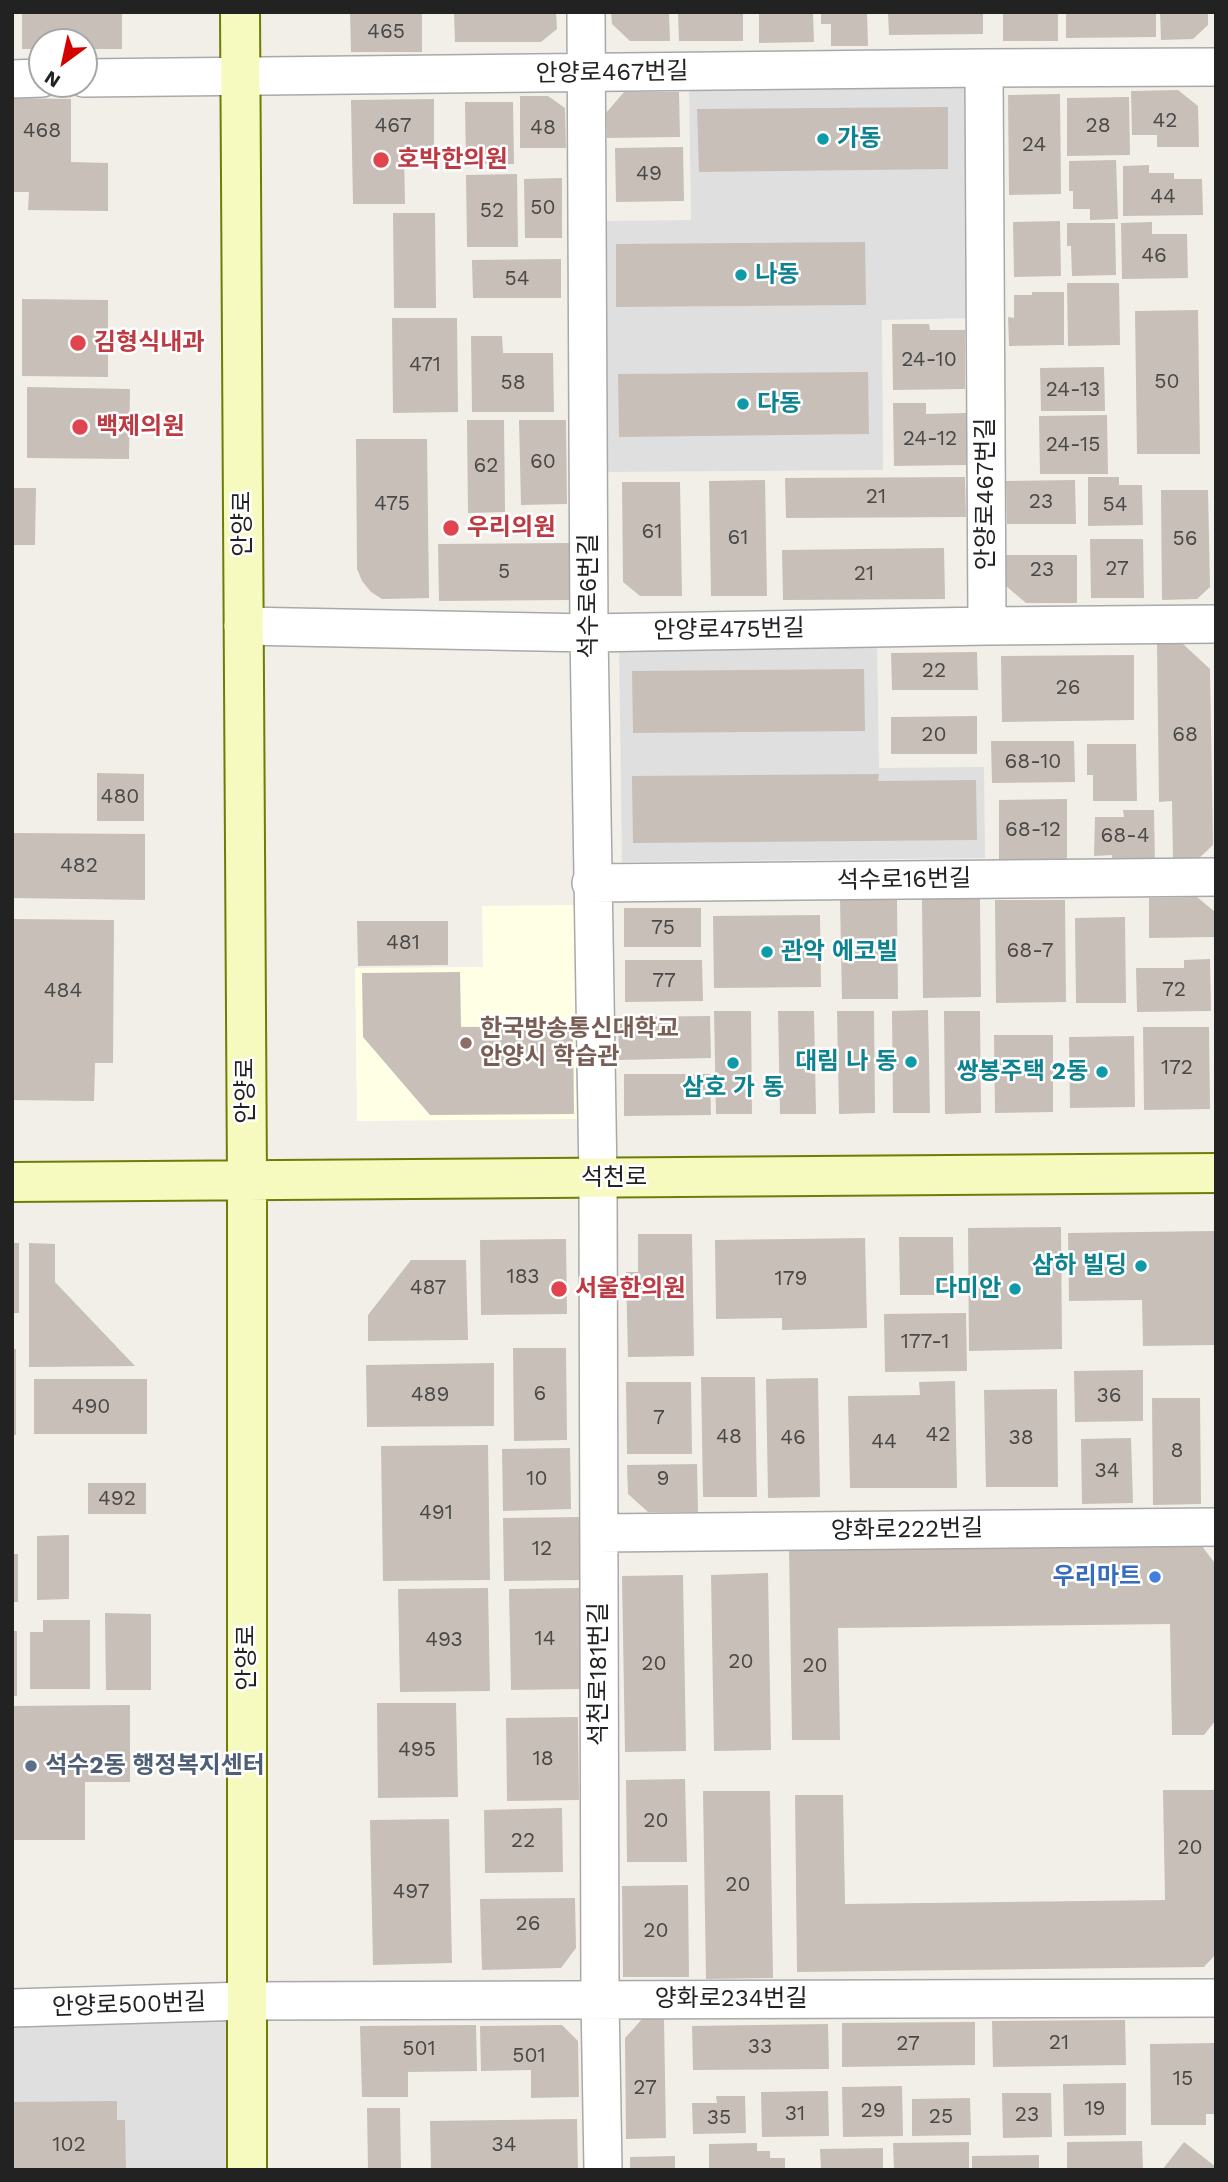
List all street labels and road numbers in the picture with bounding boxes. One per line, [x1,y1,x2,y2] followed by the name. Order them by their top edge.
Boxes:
[535,57,689,89] street label: 안양로467번길
[972,418,1000,570] street label: 안양로467번길
[229,491,257,557] street label: 안양로
[575,534,603,658] street label: 석수로6번길
[653,614,805,646] street label: 안양로475번길
[837,864,971,896] street label: 석수로16번길
[232,1058,260,1124] street label: 안양로
[581,1164,647,1192] street label: 석천로
[831,1514,983,1546] street label: 양화로222번길
[585,1602,613,1746] street label: 석천로181번길
[233,1625,261,1691] street label: 안양로
[654,1985,808,2013] street label: 양화로234번길
[51,1988,207,2022] street label: 안양로500번길

